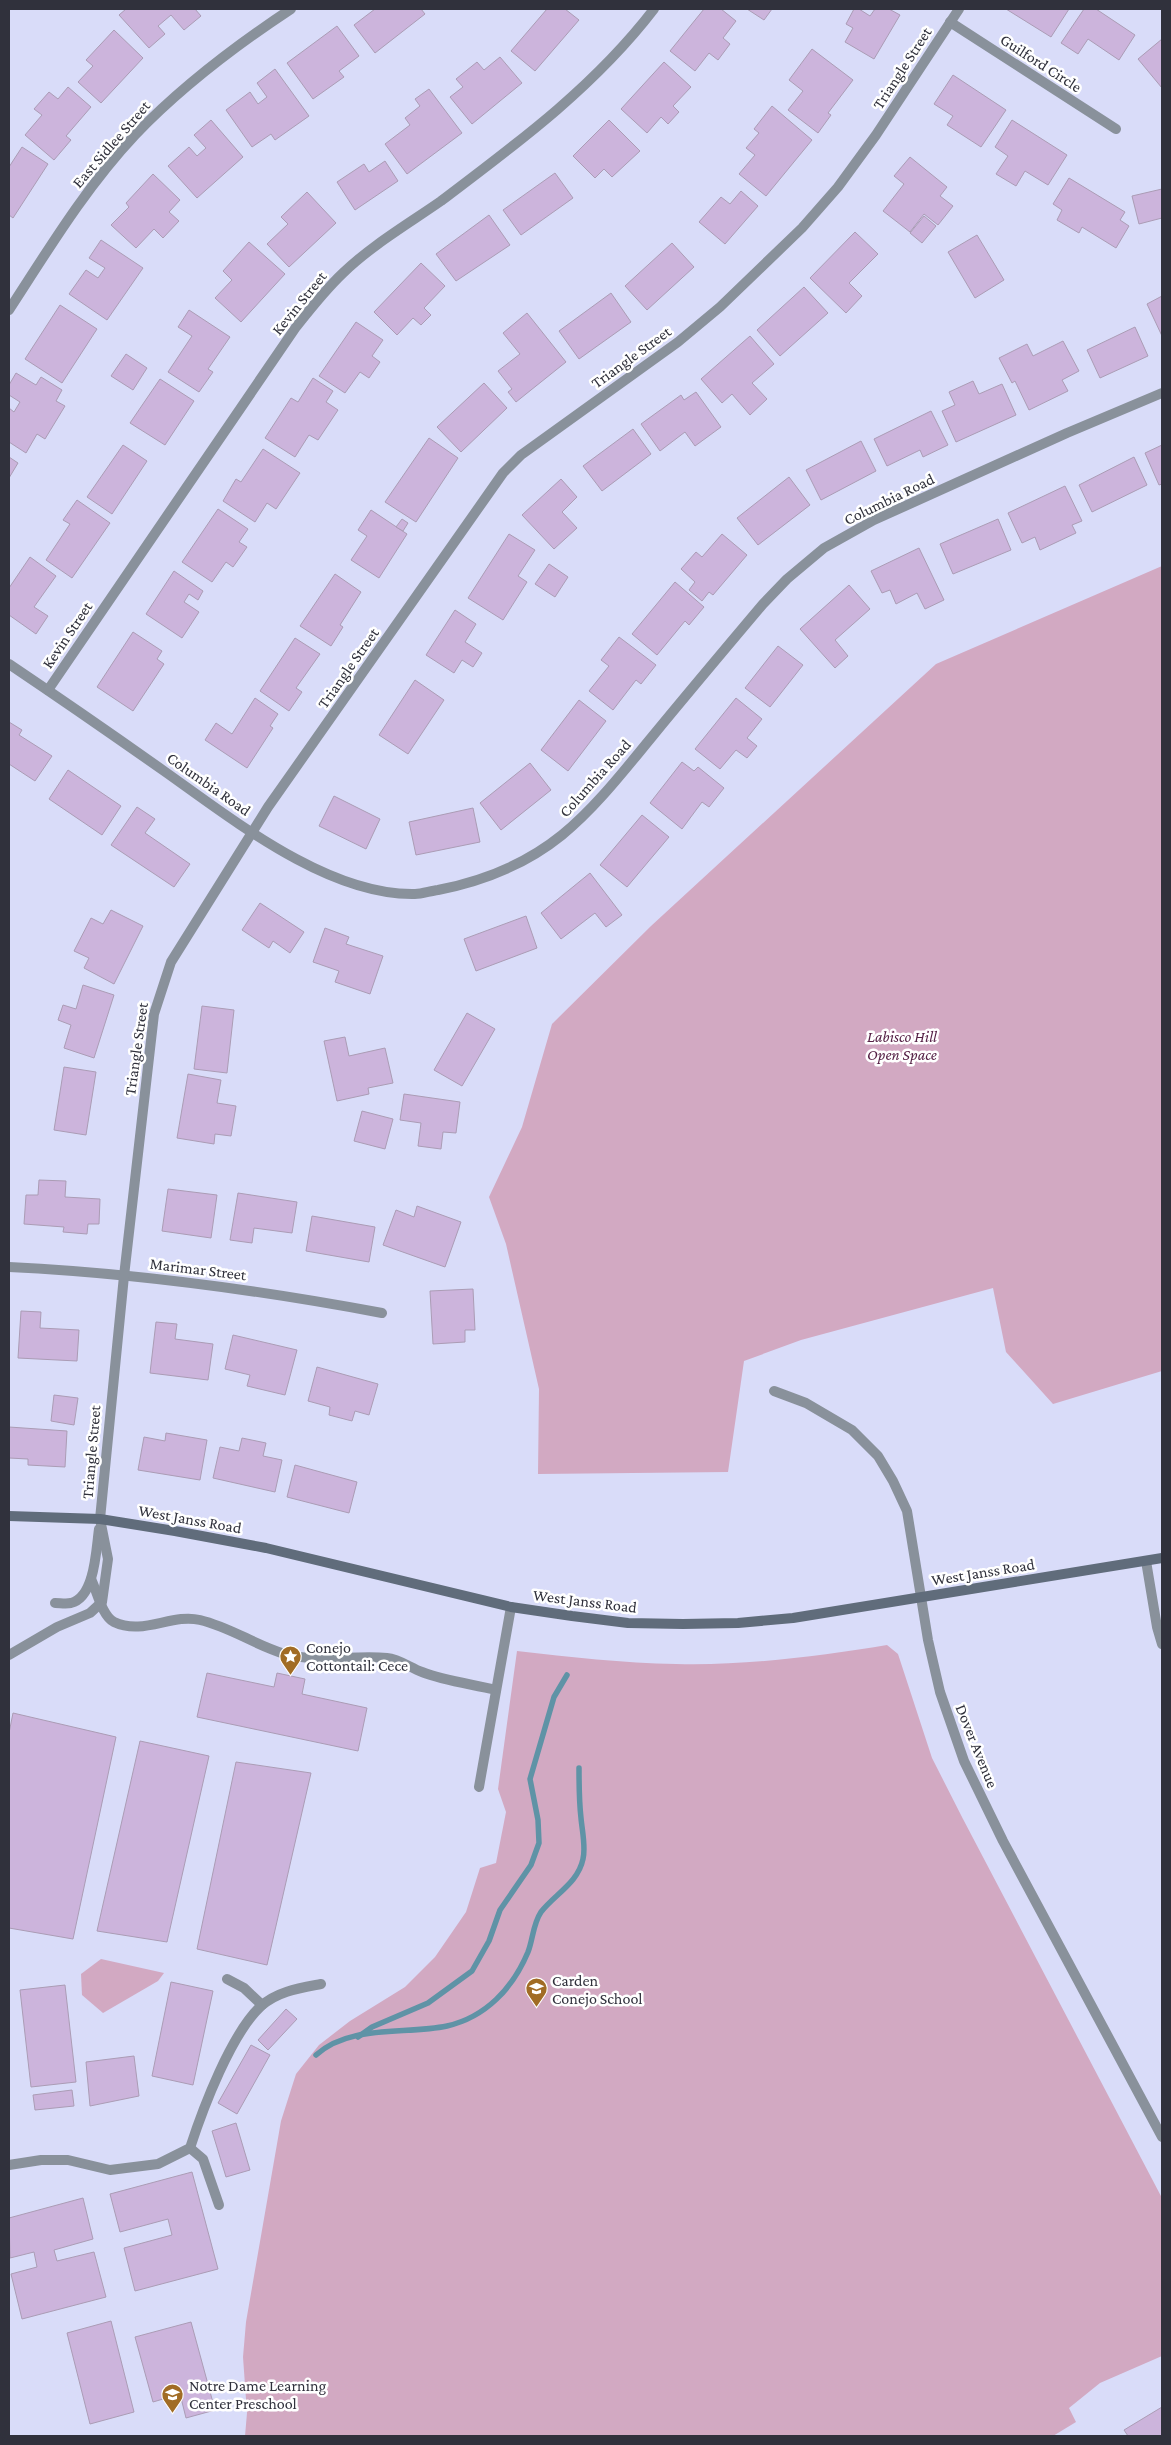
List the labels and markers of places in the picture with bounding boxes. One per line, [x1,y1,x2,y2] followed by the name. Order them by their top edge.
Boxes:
[306,1639,408,1674] place label: Conejo Cottontail: Cece
[278,1644,302,1675] place icon: Conejo Cottontail: Cece
[552,1972,643,2008] place label: Carden Conejo School
[524,1977,548,2008] school or university icon: Carden Conejo School
[189,2377,326,2412] place label: Notre Dame Learning Center Preschool
[161,2382,185,2413] school or university icon: Notre Dame Learning Center Preschool

